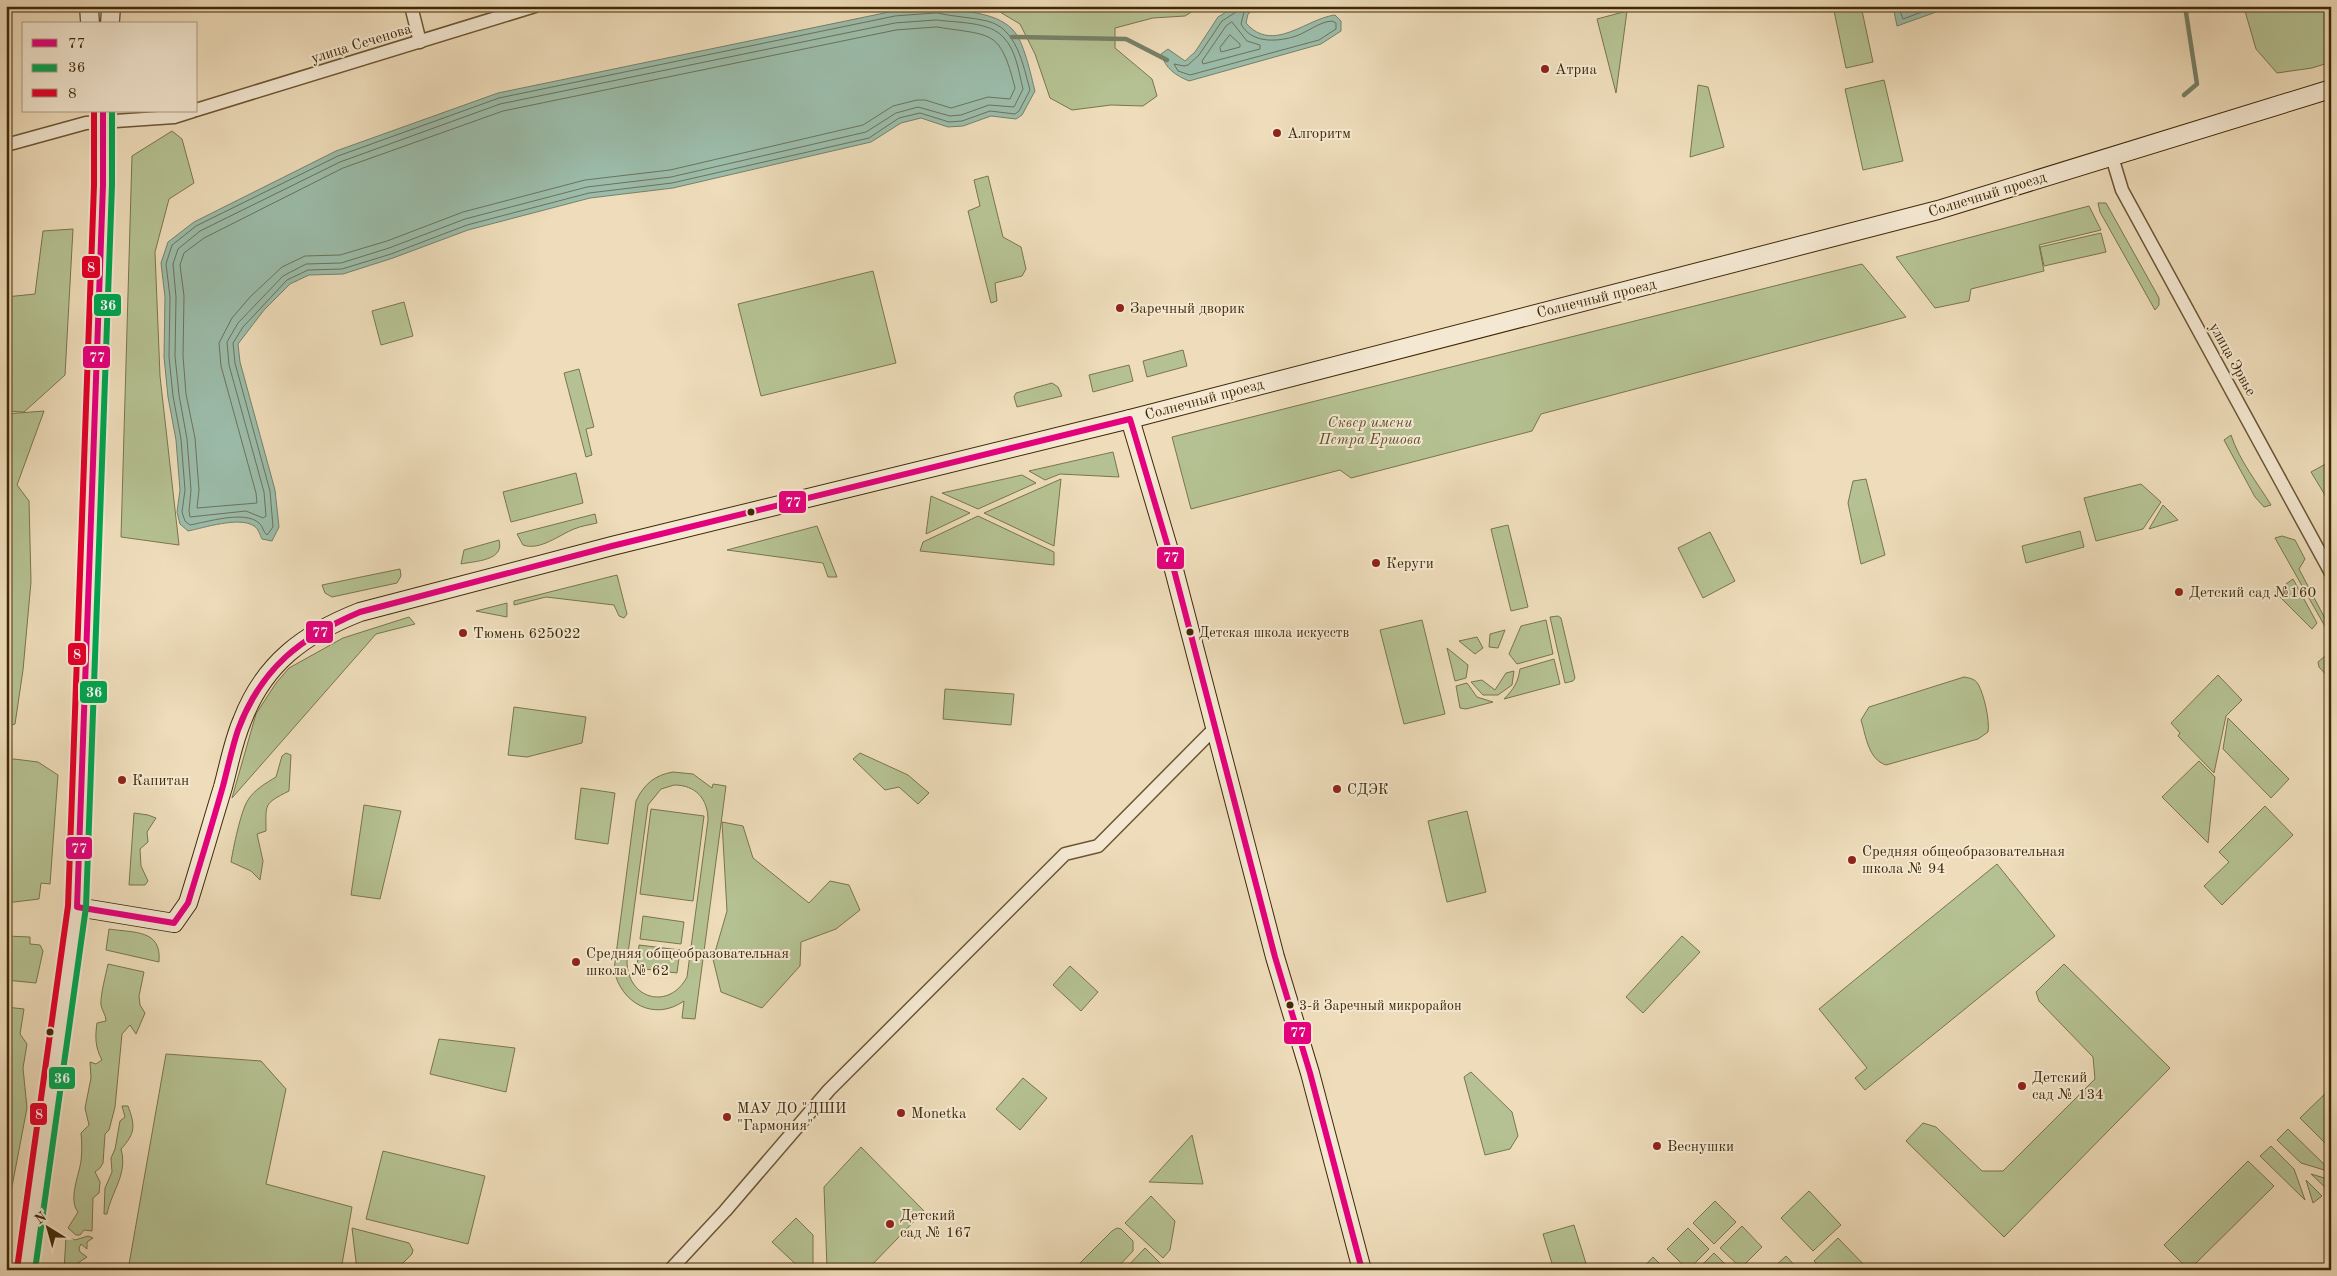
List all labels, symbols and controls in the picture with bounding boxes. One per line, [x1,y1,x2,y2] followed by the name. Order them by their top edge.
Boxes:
[22,22,198,112] legend
[309,22,414,67] street label: улица Сеченова
[68,37,85,52] text: 77
[68,61,85,76] text: 36
[1539,63,1551,75] marker: Атриа
[1555,63,1597,78] place label: Атриа
[68,87,77,102] text: 8
[1271,127,1283,139] marker: Алгоритм
[1287,127,1351,142] place label: Алгоритм
[1927,170,2049,220] street label: Солнечный проезд
[81,255,101,279] line badge: 8
[87,261,95,275] text: 8
[1535,277,1658,322] street label: Солнечный проезд
[93,293,122,317] line badge: 36
[100,299,116,313] text: 36
[1114,302,1126,314] marker: Заречный дворик
[1130,302,1245,317] place label: Заречный дворик
[2205,321,2258,399] street label: улица Эрвье
[82,345,111,369] line badge: 77
[89,351,105,365] text: 77
[1143,377,1266,424] street label: Солнечный проезд
[1318,416,1421,448] park label: Сквер имени Петра Ершова
[778,490,807,514] line badge: 77
[785,496,801,510] text: 77
[746,507,756,517] unlabelled marker
[1156,546,1185,570] line badge: 77
[1163,551,1179,565] text: 77
[1370,557,1382,569] marker: Керуги
[1386,557,1434,572] place label: Керуги
[2173,586,2185,598] marker: Детский сад №160
[2189,586,2316,601] place label: Детский сад №160
[305,620,334,644] line badge: 77
[312,626,328,640] text: 77
[1199,626,1349,640] place label: Детская школа искусств
[457,627,469,639] marker: Тюмень 625022
[473,627,581,642] place label: Тюмень 625022
[1185,627,1195,637] marker: Детская школа искусств
[67,642,87,666] line badge: 8
[73,648,81,662] text: 8
[79,680,108,704] line badge: 36
[86,686,102,700] text: 36
[116,774,128,786] marker: Капитан
[132,774,189,789] place label: Капитан
[1331,783,1343,795] marker: СДЭК
[1347,783,1389,798] place label: СДЭК
[65,836,93,860] line badge: 77
[71,842,87,856] text: 77
[1862,845,2065,877] place label: Средняя общеобразовательная школа № 94
[1846,854,1858,866] marker: Средняя общеобразовательная школа № 94
[586,947,789,979] place label: Средняя общеобразовательная школа № 62
[570,956,582,968] marker: Средняя общеобразовательная школа № 62
[1299,999,1462,1013] place label: 3-й Заречный микрорайон
[1285,1000,1295,1010] marker: 3-й Заречный микрорайон
[1283,1021,1312,1045] line badge: 77
[1290,1026,1306,1040] text: 77
[45,1027,55,1037] unlabelled marker
[48,1066,76,1090] line badge: 36
[2032,1071,2104,1103] place label: Детский сад № 134
[54,1072,70,1086] text: 36
[2016,1080,2028,1092] marker: Детский сад № 134
[29,1102,48,1126] line badge: 8
[737,1102,847,1134] place label: МАУ ДО "ДШИ "Гармония"
[895,1107,907,1119] marker: Monetka
[911,1107,967,1122] place label: Monetka
[35,1108,43,1122] text: 8
[721,1111,733,1123] marker: МАУ ДО "ДШИ "Гармония"
[1651,1140,1663,1152] marker: Веснушки
[1667,1140,1734,1155] place label: Веснушки
[22,1204,72,1254] north arrow
[32,1209,50,1227] text: N
[900,1209,972,1241] place label: Детский сад № 167
[884,1218,896,1230] marker: Детский сад № 167

